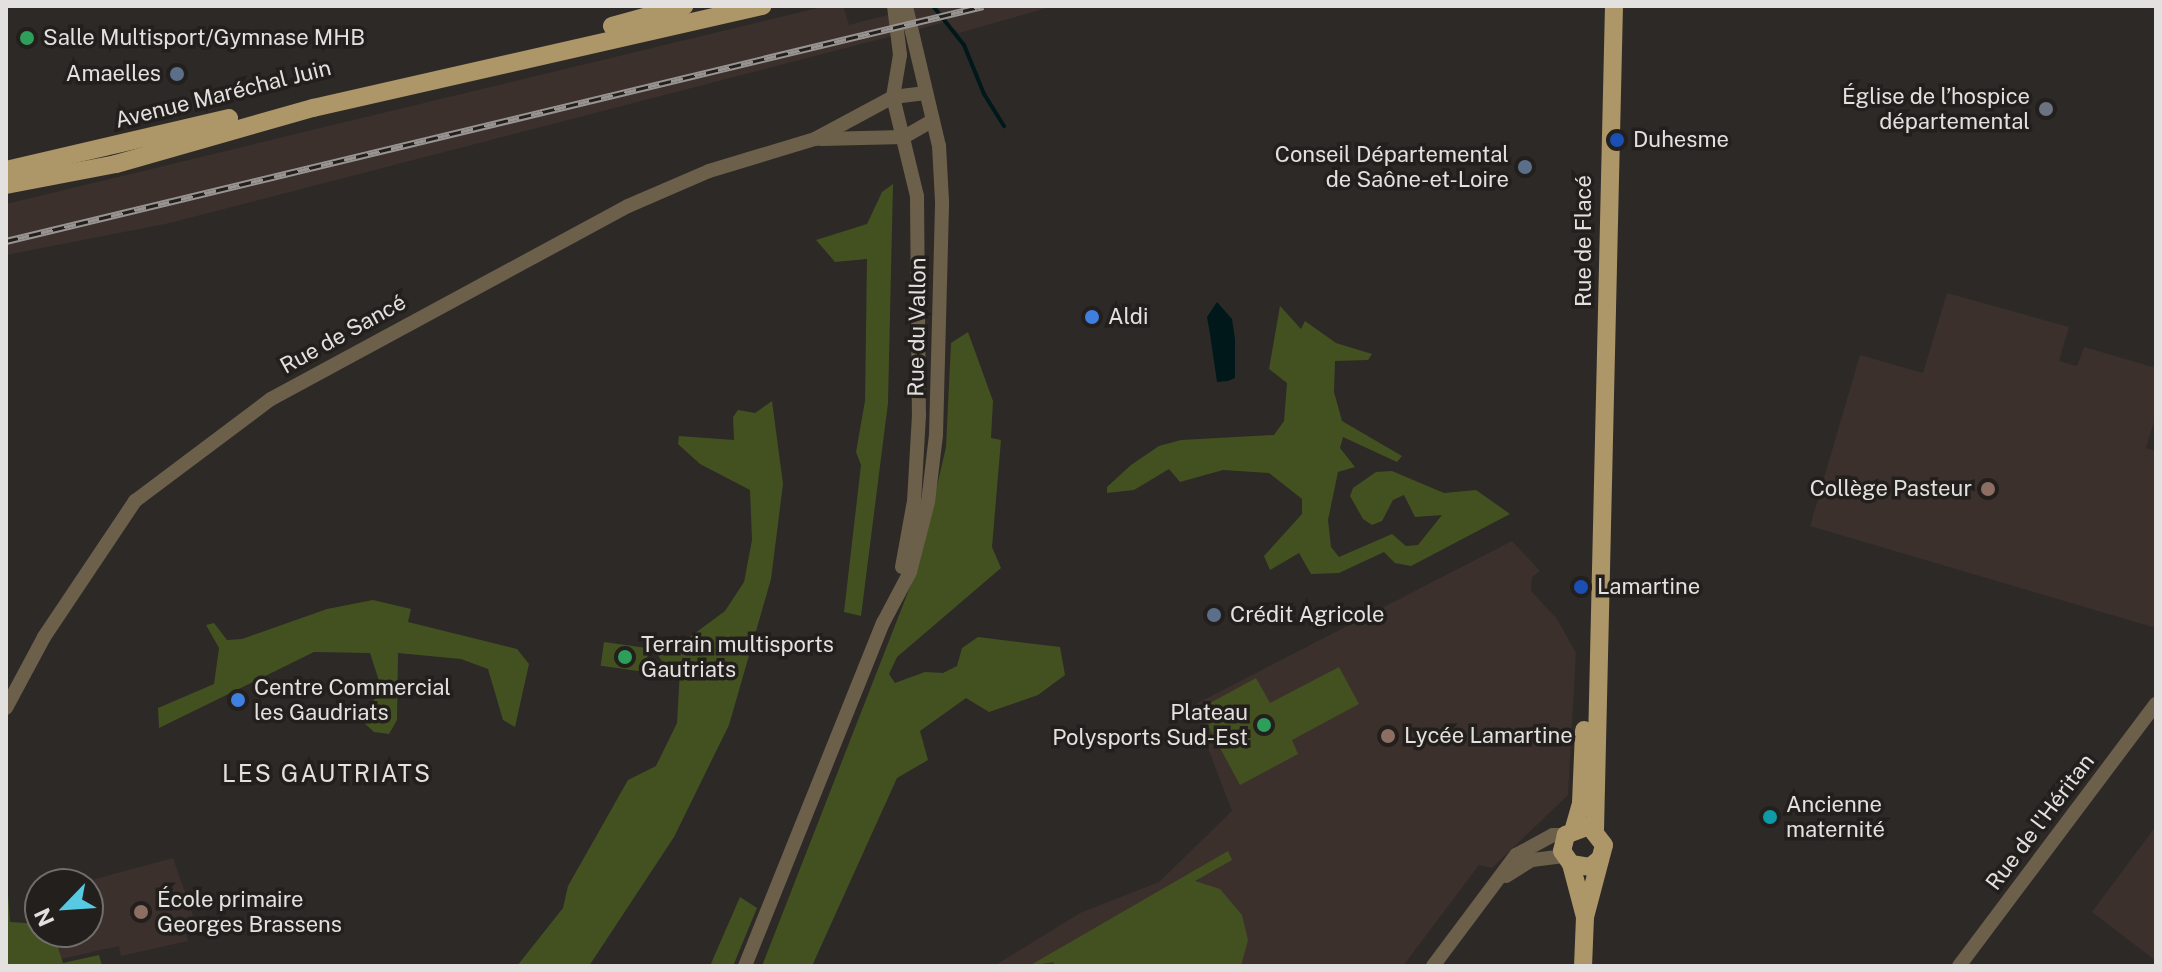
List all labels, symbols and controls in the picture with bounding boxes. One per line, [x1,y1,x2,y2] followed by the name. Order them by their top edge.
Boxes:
[43,25,365,51] place label: Salle Multisport/Gymnase MHB
[18,29,36,47] marker: Salle Multisport/Gymnase MHB
[112,54,334,134] street label: Avenue Maréchal Juin
[66,61,161,87] place label: Amaelles
[168,65,186,83] marker: Amaelles
[1842,83,2030,134] place label: Église de l’hospice départemental
[2037,100,2055,118] marker: Église de l’hospice départemental
[1633,127,1729,153] place label: Duhesme
[1608,131,1626,149] marker: Duhesme
[1275,141,1509,192] place label: Conseil Départemental de Saône-et-Loire
[1516,158,1534,176] marker: Conseil Départemental de Saône-et-Loire
[1571,175,1597,307] street label: Rue de Flacé
[903,257,931,397] street label: Rue du Vallon
[275,288,411,380] street label: Rue de Sancé
[1108,304,1148,330] place label: Aldi
[1083,308,1101,326] marker: Aldi
[1810,476,1972,502] place label: Collège Pasteur
[1979,480,1997,498] marker: Collège Pasteur
[1597,574,1700,600] place label: Lamartine
[1572,578,1590,596] marker: Lamartine
[1230,602,1385,628] place label: Crédit Agricole
[1205,606,1223,624] marker: Crédit Agricole
[641,631,834,682] place label: Terrain multisports Gautriats
[616,648,634,666] marker: Terrain multisports Gautriats
[254,674,451,726] place label: Centre Commercial les Gaudriats
[229,691,247,709] marker: Centre Commercial les Gaudriats
[1052,699,1248,750] place label: Plateau Polysports Sud-Est
[1255,716,1273,734] marker: Plateau Polysports Sud-Est
[1404,723,1573,749] place label: Lycée Lamartine
[1379,727,1397,745] marker: Lycée Lamartine
[1980,749,2100,895] street label: Rue de l'Héritan
[222,760,432,788] district label: LES GAUTRIATS
[1786,791,1885,842] place label: Ancienne maternité
[1761,808,1779,826] marker: Ancienne maternité
[24,868,104,948] north arrow
[157,886,342,938] place label: École primaire Georges Brassens
[132,903,150,921] marker: École primaire Georges Brassens
[29,904,59,931] text: N

